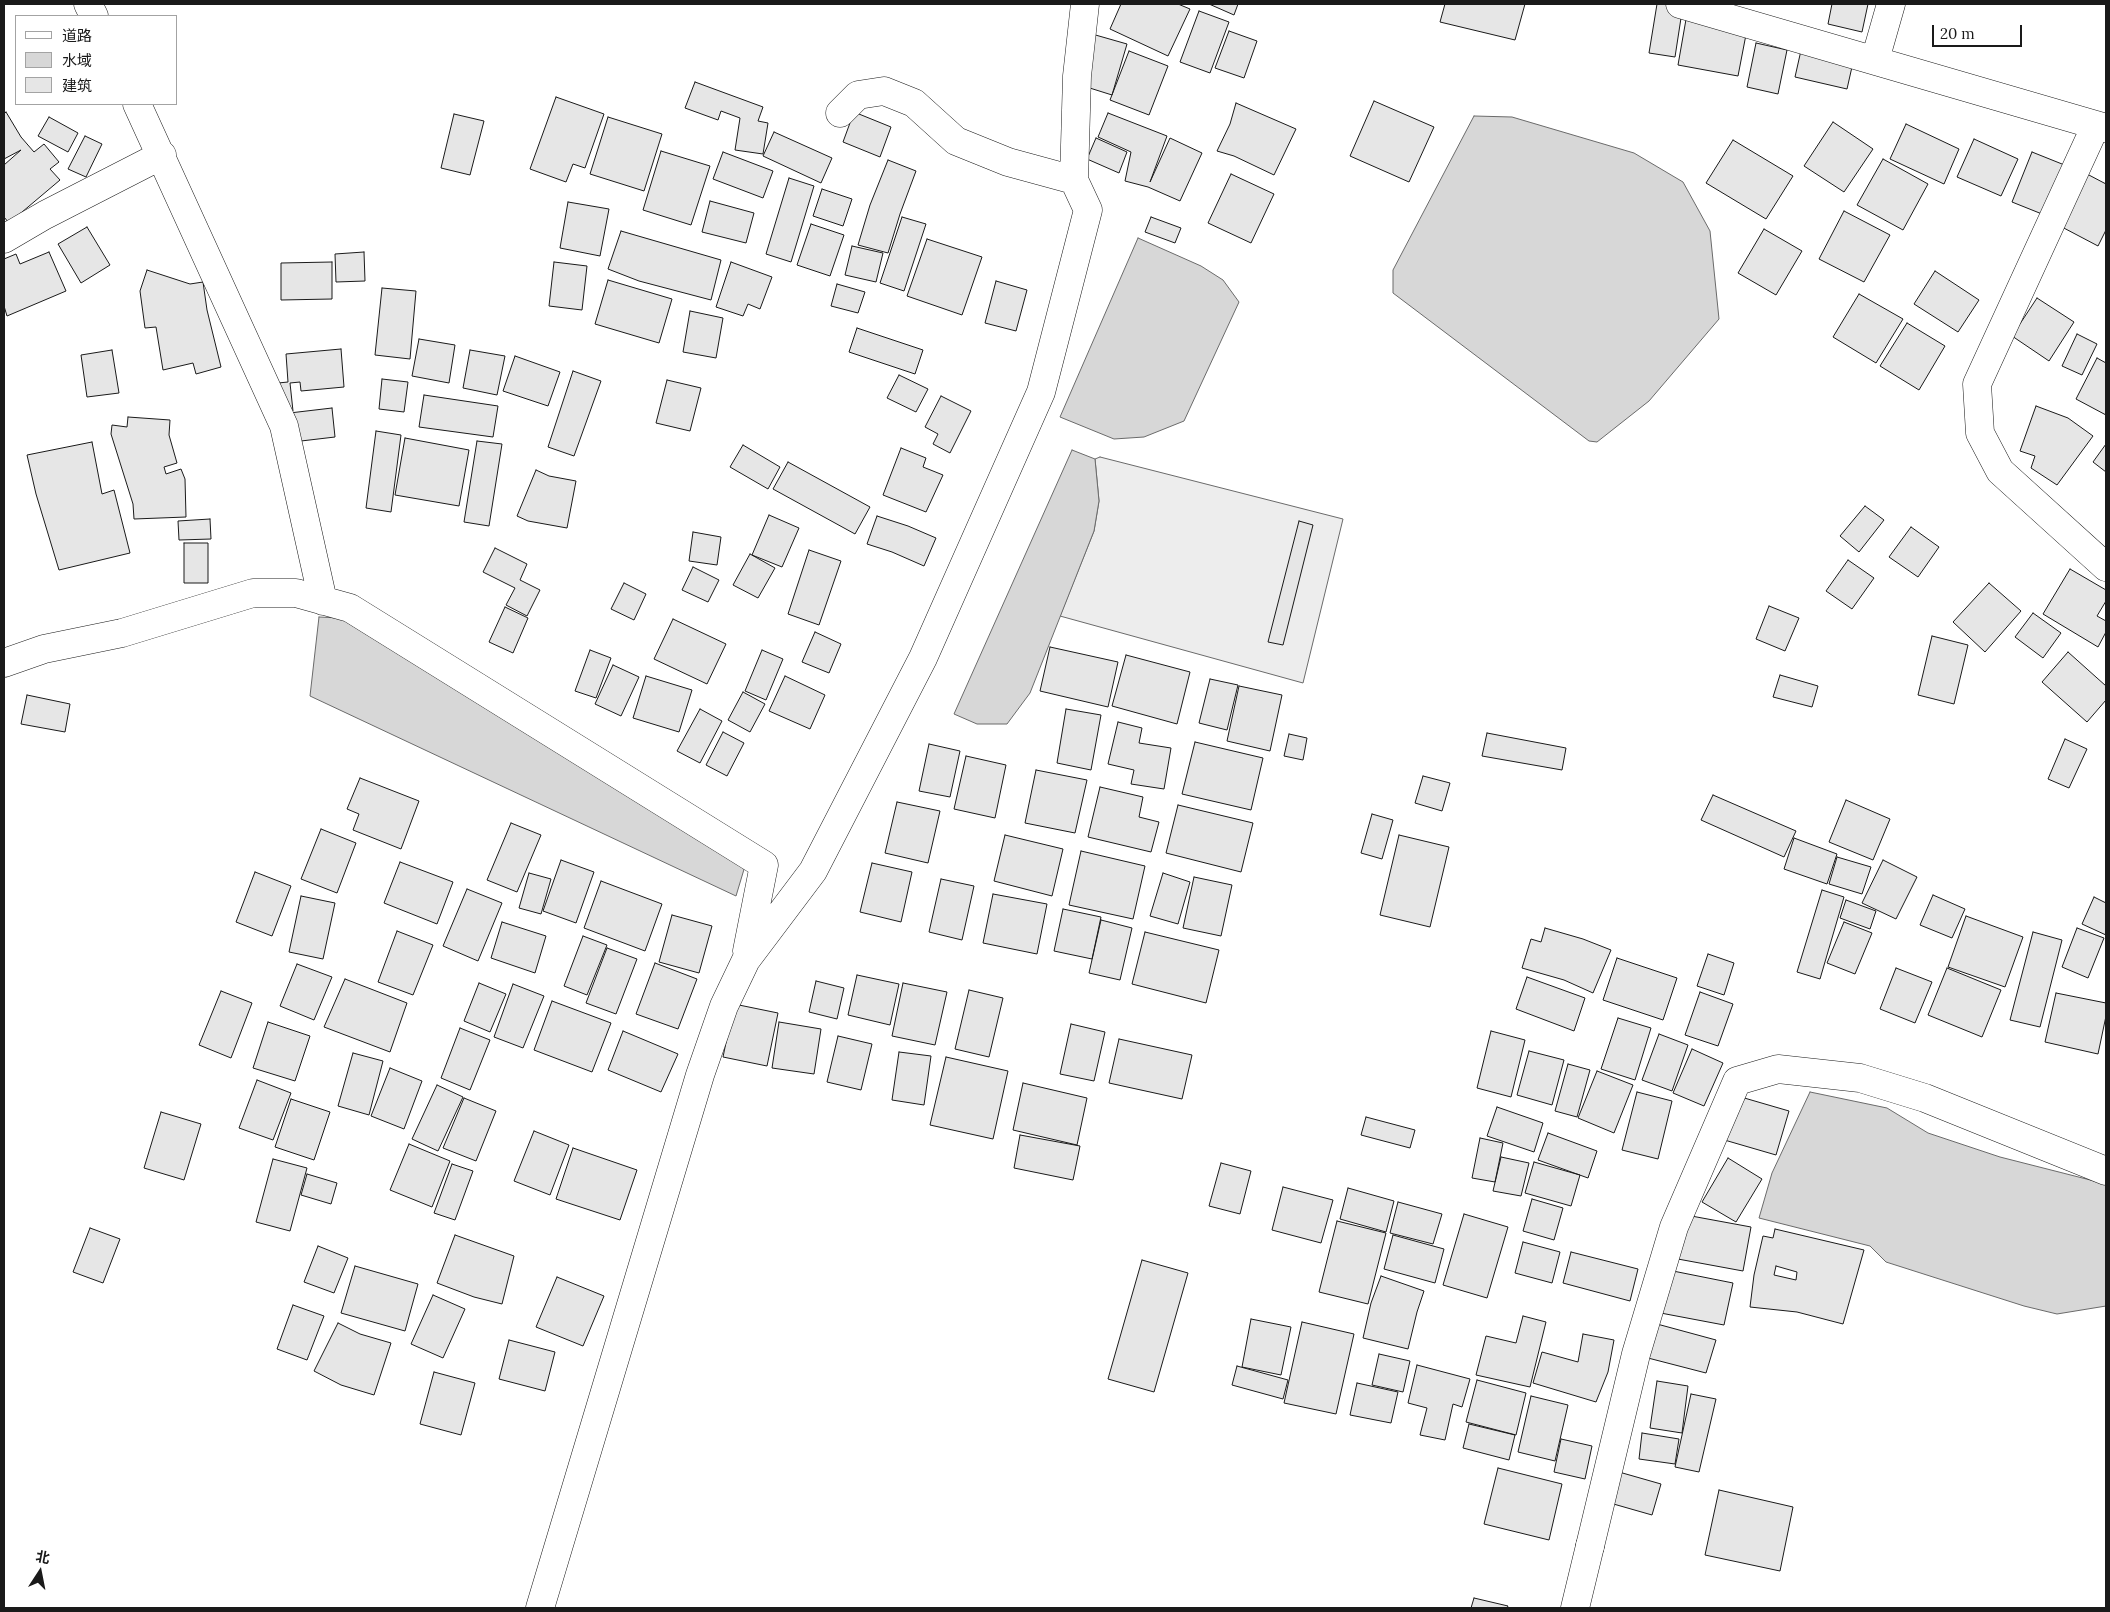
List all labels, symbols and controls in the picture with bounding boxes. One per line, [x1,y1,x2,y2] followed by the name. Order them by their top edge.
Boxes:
[15,15,178,105] legend
[1935,15,2025,47] scale bar
[1940,24,1975,43] text: 20 m
[62,26,92,45] text: 道路
[62,51,92,70] text: 水域
[62,76,92,95] text: 建筑
[15,1547,65,1597] north arrow
[34,1547,51,1567] text: 北

